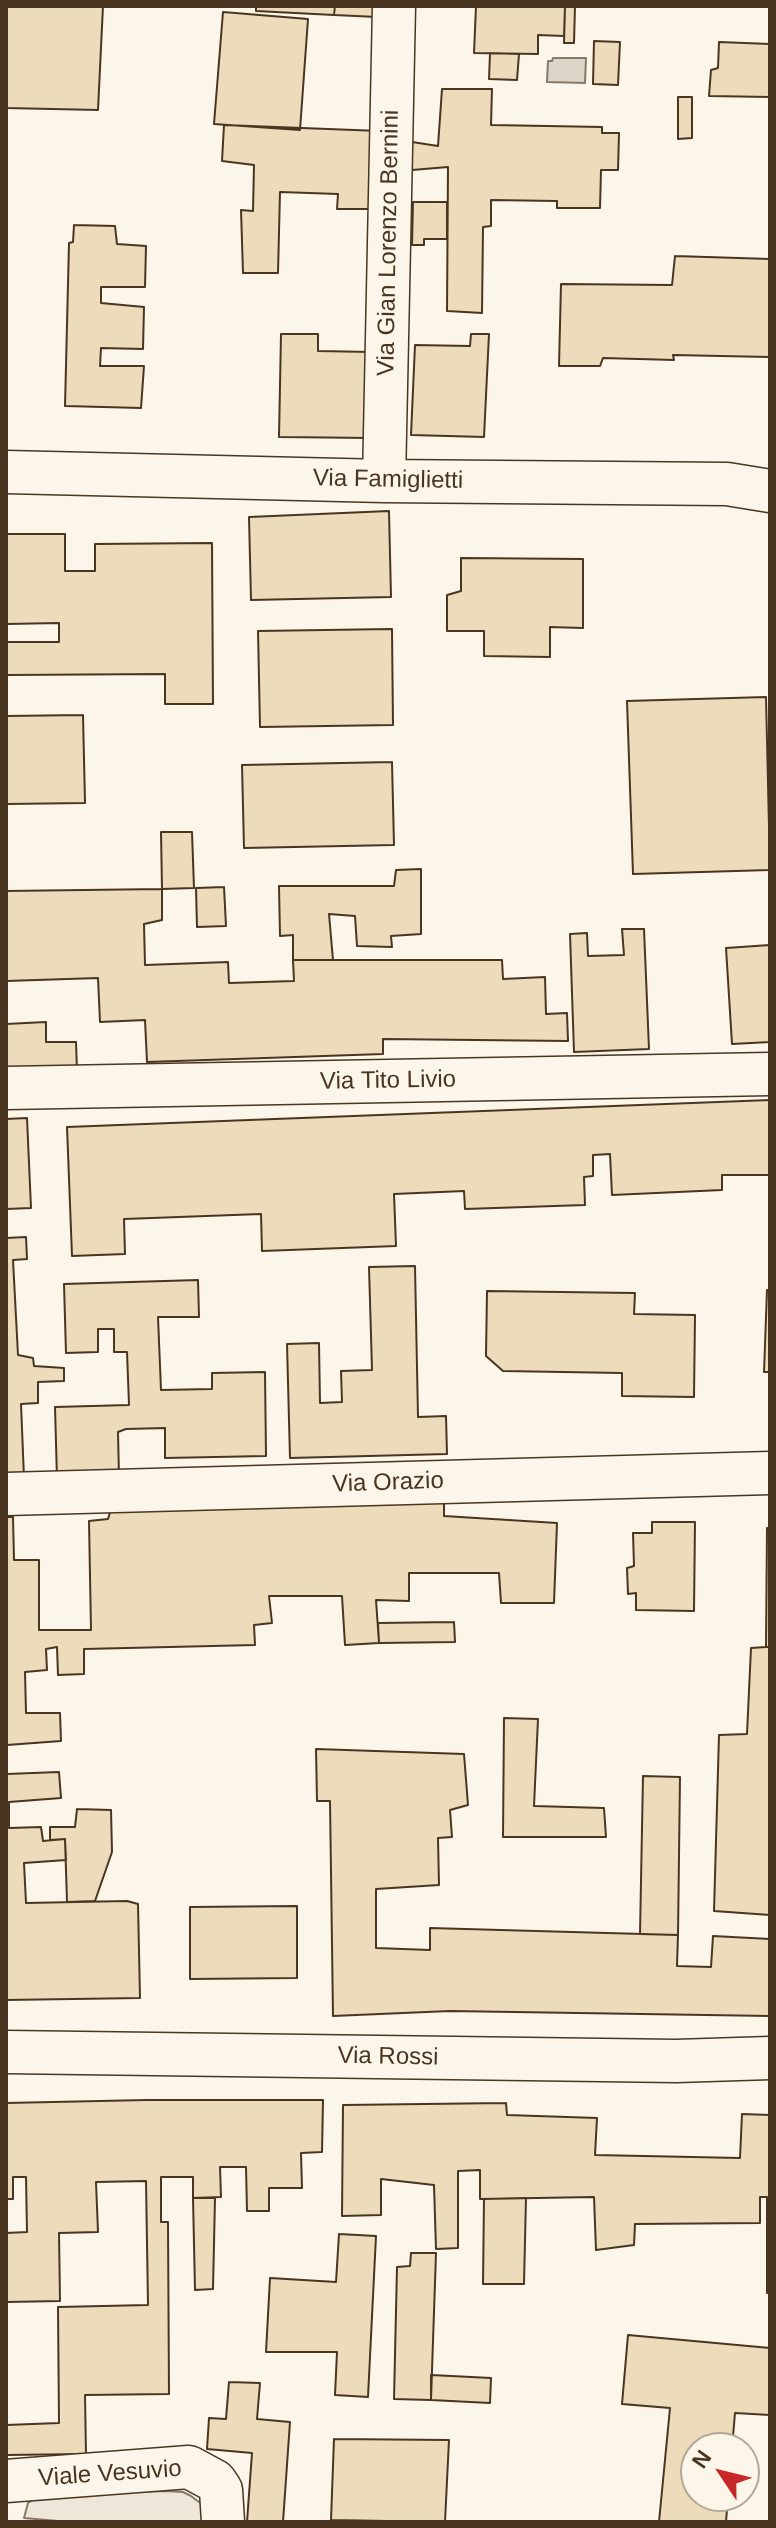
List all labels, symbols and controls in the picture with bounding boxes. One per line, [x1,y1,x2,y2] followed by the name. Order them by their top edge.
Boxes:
[372,110,406,376] street label: Via Gian Lorenzo Bernini
[313,464,463,496] street label: Via Famiglietti
[320,1065,456,1097] street label: Via Tito Livio
[332,1467,444,1499] street label: Via Orazio
[337,2042,439,2072] street label: Via Rossi
[680,2432,760,2512] north arrow
[687,2445,716,2473] text: N
[37,2455,183,2493] street label: Viale Vesuvio

